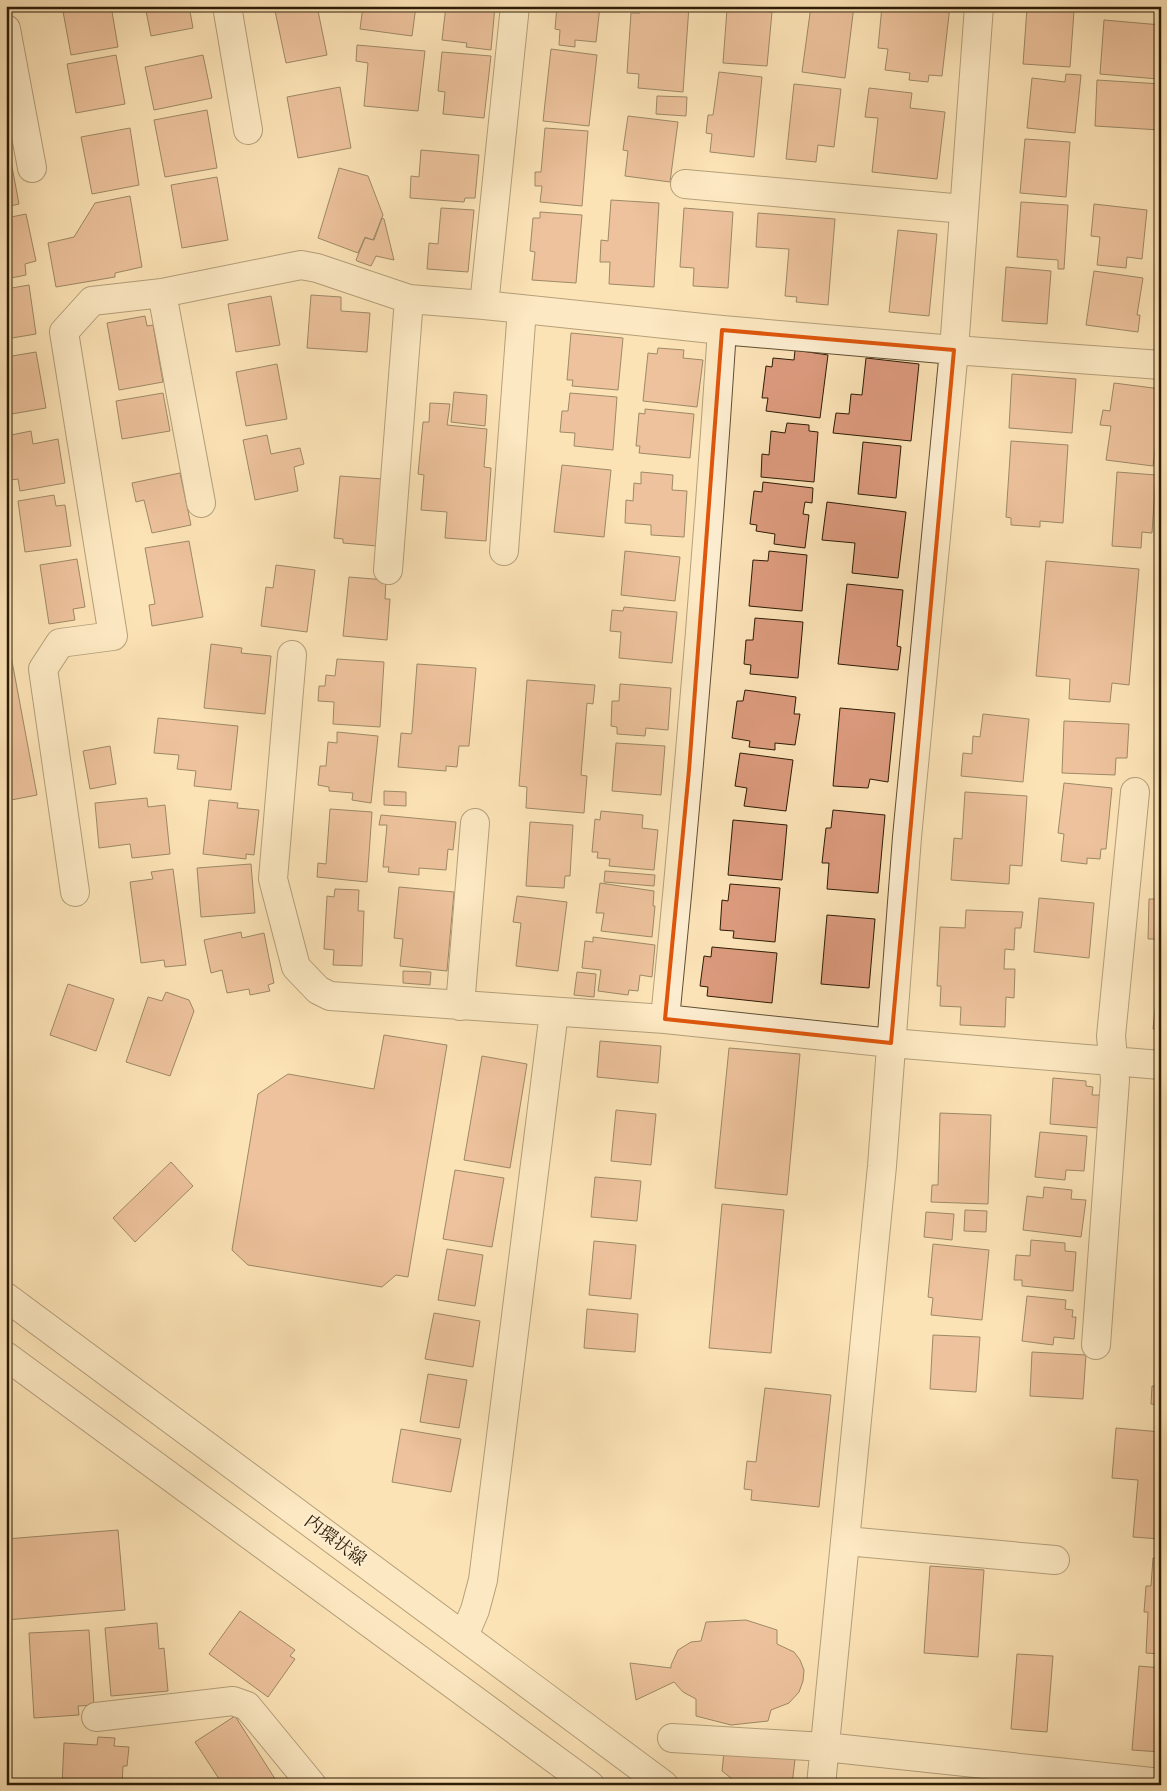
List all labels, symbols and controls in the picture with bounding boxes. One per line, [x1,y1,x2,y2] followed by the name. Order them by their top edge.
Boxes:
[301,1511,370,1570] street label: 内環状線

